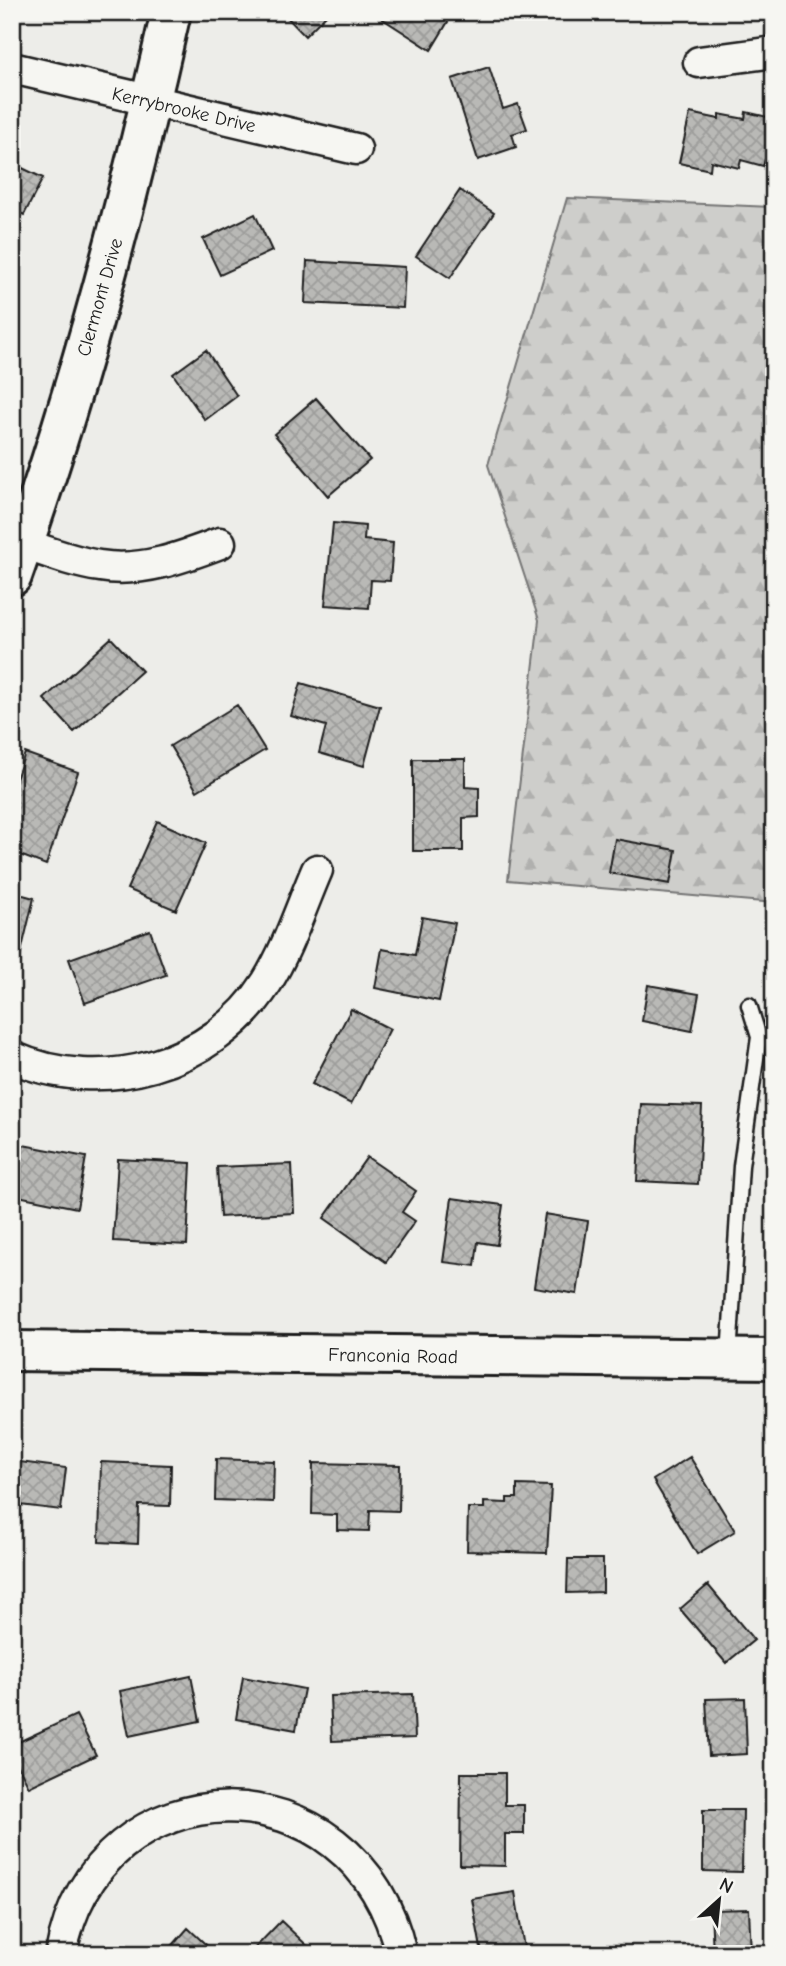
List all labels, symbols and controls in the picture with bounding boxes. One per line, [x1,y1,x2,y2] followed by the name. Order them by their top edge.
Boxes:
[110,83,258,137] street label: Kerrybrooke Drive
[73,236,127,359] street label: Clermont Drive
[328,1344,458,1368] street label: Franconia Road
[684,1864,754,1934] north arrow
[716,1873,737,1898] text: N

